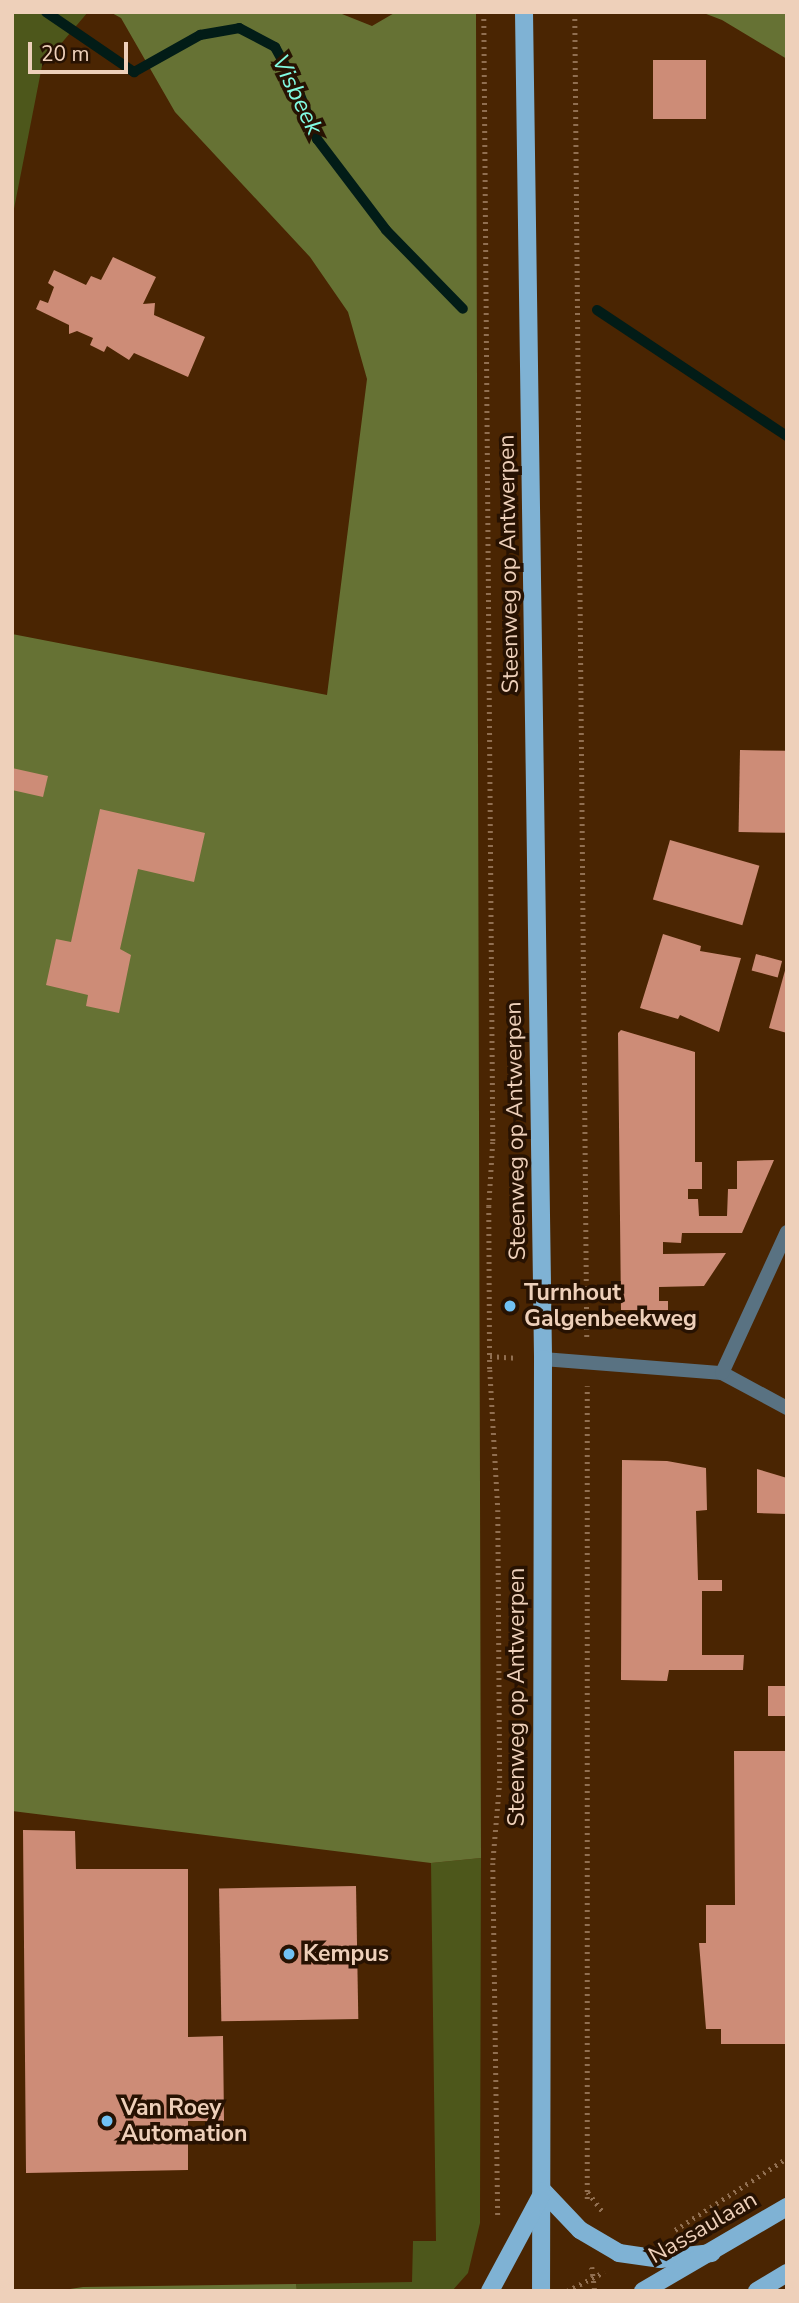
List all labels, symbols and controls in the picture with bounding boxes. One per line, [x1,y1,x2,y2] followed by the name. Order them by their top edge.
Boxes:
[32,28,131,72] scale bar
[41,40,90,68] text: 20 m
[265,50,329,140] water label: Visbeek
[493,434,525,694] street label: Steenweg op Antwerpen
[500,1001,532,1261] street label: Steenweg op Antwerpen
[524,1279,697,1333] place label: Turnhout Galgenbeekweg
[502,1298,518,1314] marker: Turnhout Galgenbeekweg
[503,1568,531,1826] street label: Steenweg op Antwerpen
[303,1940,389,1968] place label: Kempus
[281,1946,297,1962] marker: Kempus
[121,2094,248,2148] place label: Van Roey Automation
[99,2113,115,2129] marker: Van Roey Automation
[644,2186,762,2270] street label: Nassaulaan

